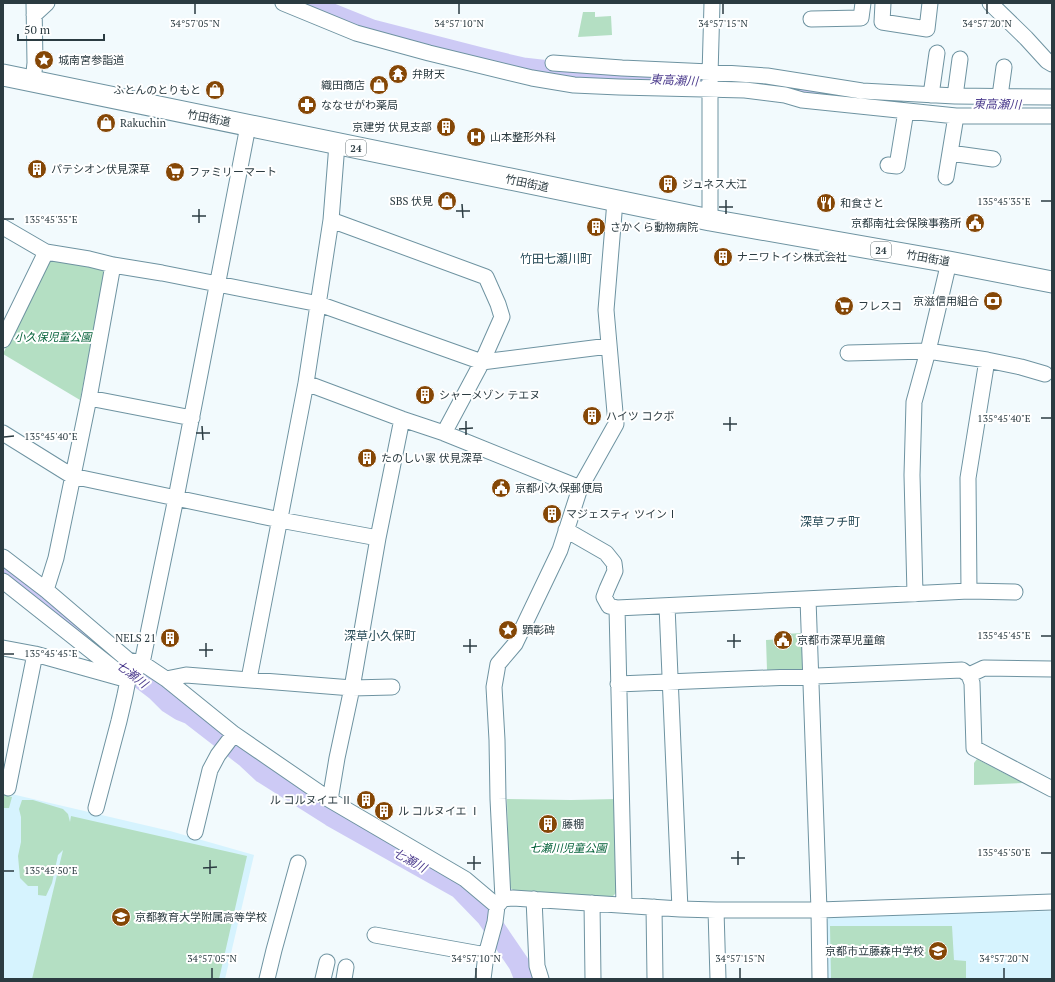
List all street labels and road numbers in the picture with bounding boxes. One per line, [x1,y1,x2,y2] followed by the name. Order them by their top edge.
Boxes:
[186,107,232,129] street label: 竹田街道
[346,140,366,156] road number: 24
[504,172,550,194] street label: 竹田街道
[871,242,891,258] road number: 24
[905,247,951,269] street label: 竹田街道

